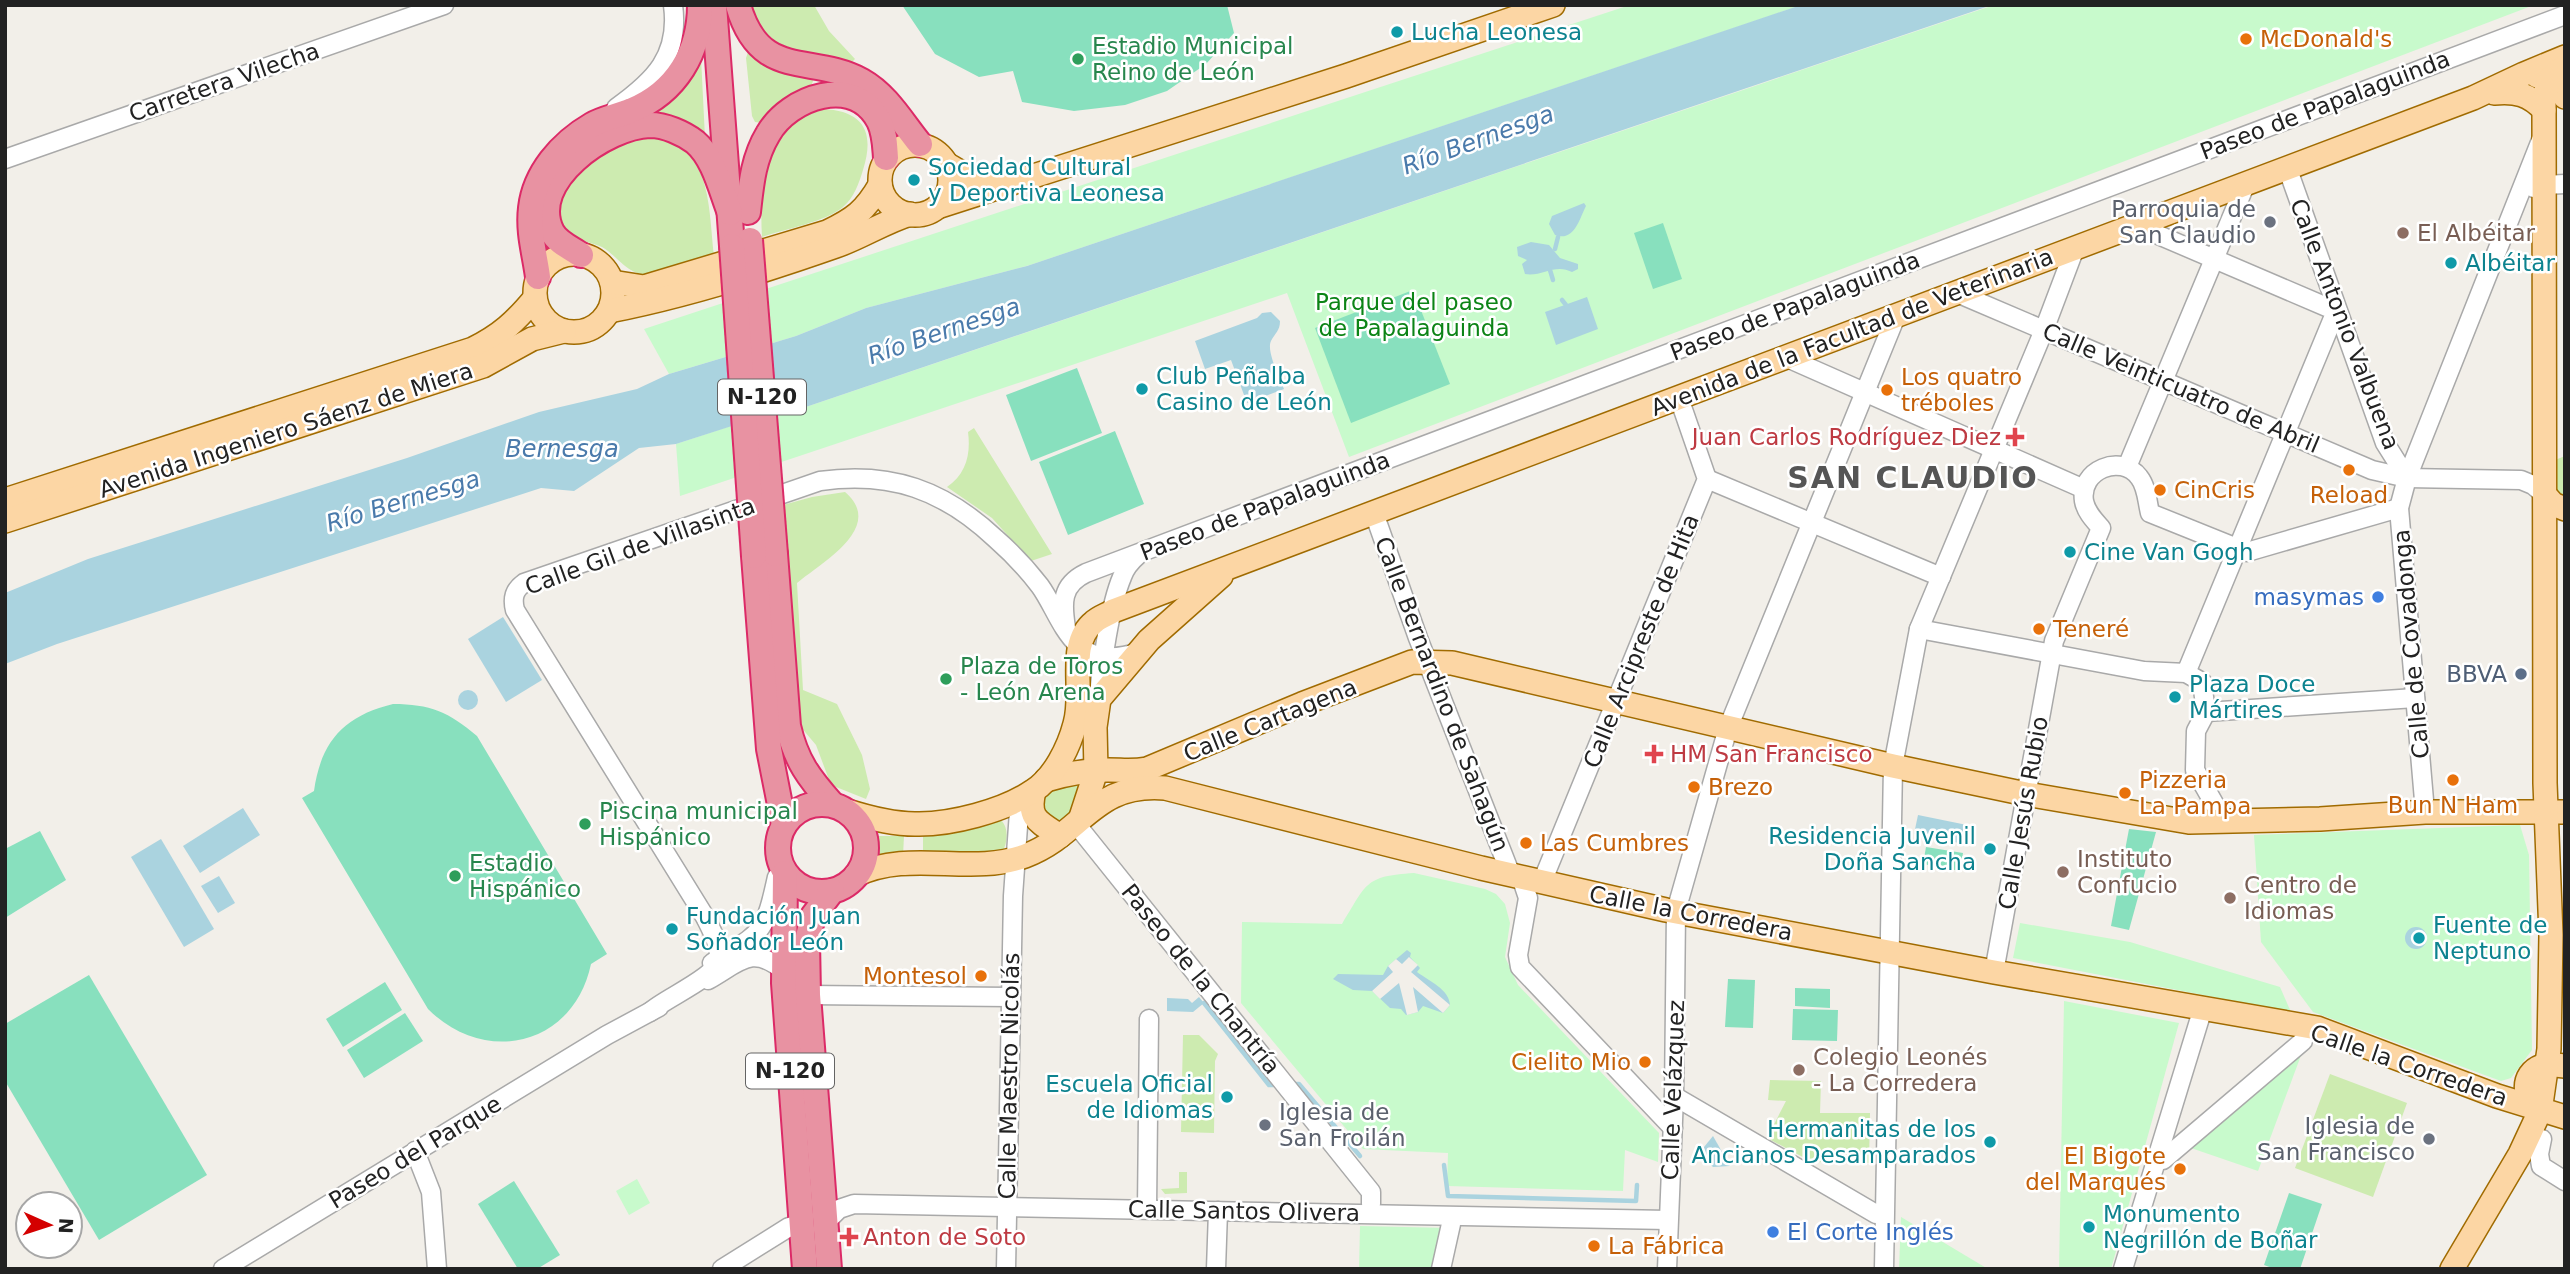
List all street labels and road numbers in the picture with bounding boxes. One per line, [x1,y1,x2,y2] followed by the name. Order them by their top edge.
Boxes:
[125,37,323,127] street label: Carretera Vilecha
[2196,45,2454,165] street label: Paseo de Papalaguinda
[2285,195,2405,453] street label: Calle Antonio Valbuena
[1647,243,2057,421] street label: Avenida de la Facultad de Veterinaria
[1666,246,1924,366] street label: Paseo de Papalaguinda
[2039,318,2323,458] street label: Calle Veinticuatro de Abril
[96,357,476,503] street label: Avenida Ingeniero Sáenz de Miera
[718,380,806,414] road number: N-120
[1136,446,1394,566] street label: Paseo de Papalaguinda
[521,492,759,600] street label: Calle Gil de Villasinta
[1578,510,1704,772] street label: Calle Arcipreste de Hita
[2388,528,2434,760] street label: Calle de Covadonga
[1370,533,1514,855] street label: Calle Bernardino de Sahagún
[1180,673,1360,767] street label: Calle Cartagena
[1993,714,2053,912] street label: Calle Jesús Rubio
[1116,879,1286,1079] street label: Paseo de la Chantría
[1587,881,1795,945] street label: Calle la Corredera
[994,952,1024,1200] street label: Calle Maestro Nicolás
[1657,999,1689,1181] street label: Calle Velázquez
[2307,1019,2511,1111] street label: Calle la Corredera
[746,1054,834,1088] road number: N-120
[324,1090,506,1214] street label: Paseo del Parque
[1128,1196,1360,1226] street label: Calle Santos Olivera

